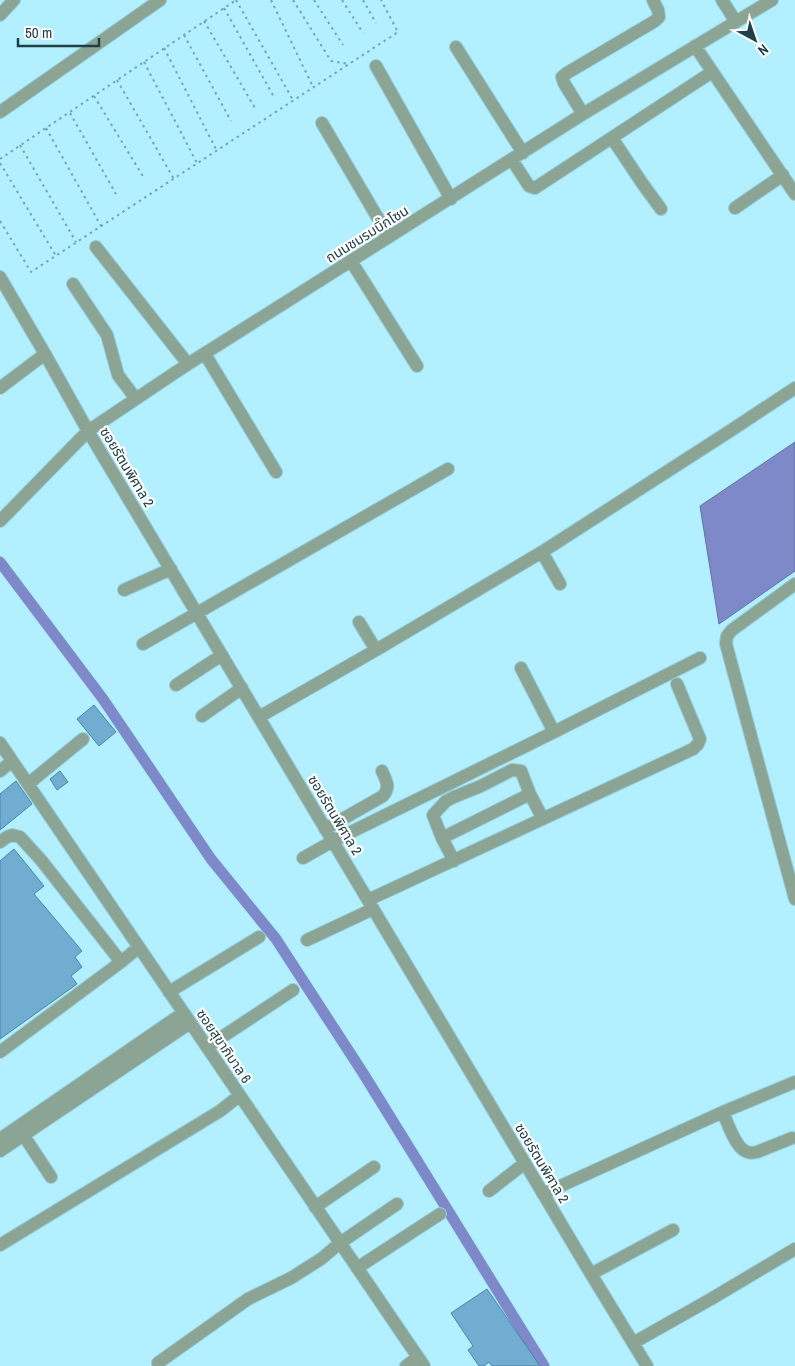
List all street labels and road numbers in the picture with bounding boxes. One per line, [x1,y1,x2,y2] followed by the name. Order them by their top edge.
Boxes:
[322,201,412,267] street label: ถนนชมรมบิ๊กโซน
[96,424,158,510] street label: ซอยรัตนพิศาล 2
[304,772,366,858] street label: ซอยรัตนพิศาล 2
[193,1005,255,1087] street label: ซอยสุขาภิบาล 6
[511,1120,573,1206] street label: ซอยรัตนพิศาล 2

